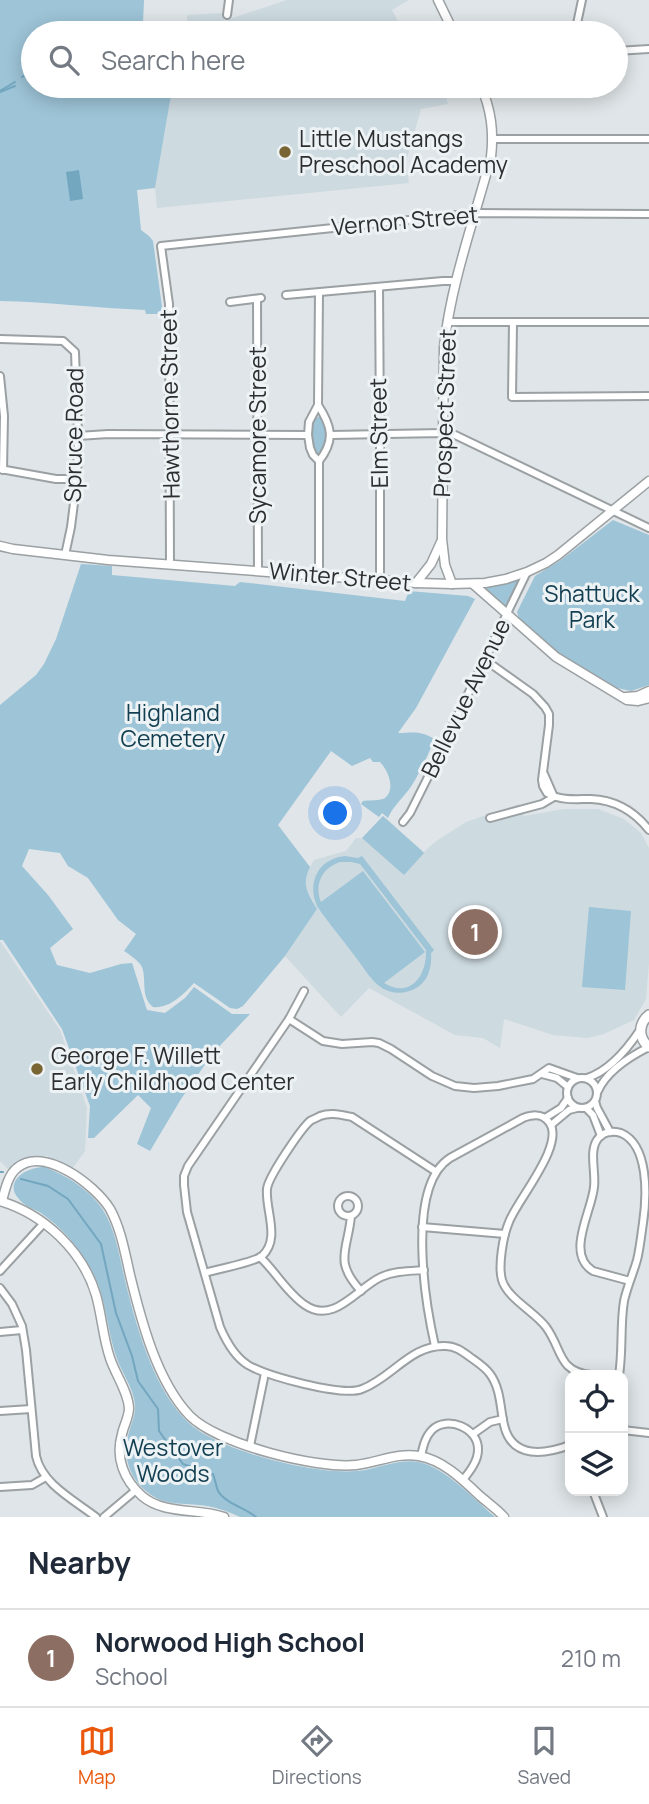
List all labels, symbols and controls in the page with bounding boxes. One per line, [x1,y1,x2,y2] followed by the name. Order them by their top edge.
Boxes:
[21,21,628,98] search box
[45,41,83,79] icon: search
[101,42,246,78] text: Search here
[299,122,508,180] place label: Little Mustangs Preschool Academy
[277,144,293,160] marker: Little Mustangs Preschool Academy
[330,198,480,242] street label: Vernon Street
[151,309,187,499] street label: Hawthorne Street
[425,328,463,498] street label: Prospect Street
[241,346,273,524] street label: Sycamore Street
[56,367,90,503] street label: Spruce Road
[361,378,395,488] street label: Elm Street
[268,554,413,598] street label: Winter Street
[544,577,640,635] park label: Shattuck Park
[413,613,517,783] street label: Bellevue Avenue
[121,696,225,754] park label: Highland Cemetery
[318,796,352,830] your location
[452,906,498,958] pin: 1
[51,1039,295,1097] place label: George F. Willett Early Childhood Center
[29,1061,45,1077] marker: George F. Willett Early Childhood Center
[565,1370,628,1496] map controls
[565,1370,628,1433] button: locate
[123,1431,223,1489] park label: Westover Woods
[565,1433,628,1496] button: layers
[28,1542,131,1583] text: Nearby
[95,1624,365,1660] text: Norwood High School
[46,1642,56,1674] text: 1
[561,1642,621,1674] text: 210 m
[95,1660,168,1692] text: School
[78,1722,116,1790] tab: Map
[272,1722,362,1790] tab: Directions
[518,1722,571,1790] tab: Saved

